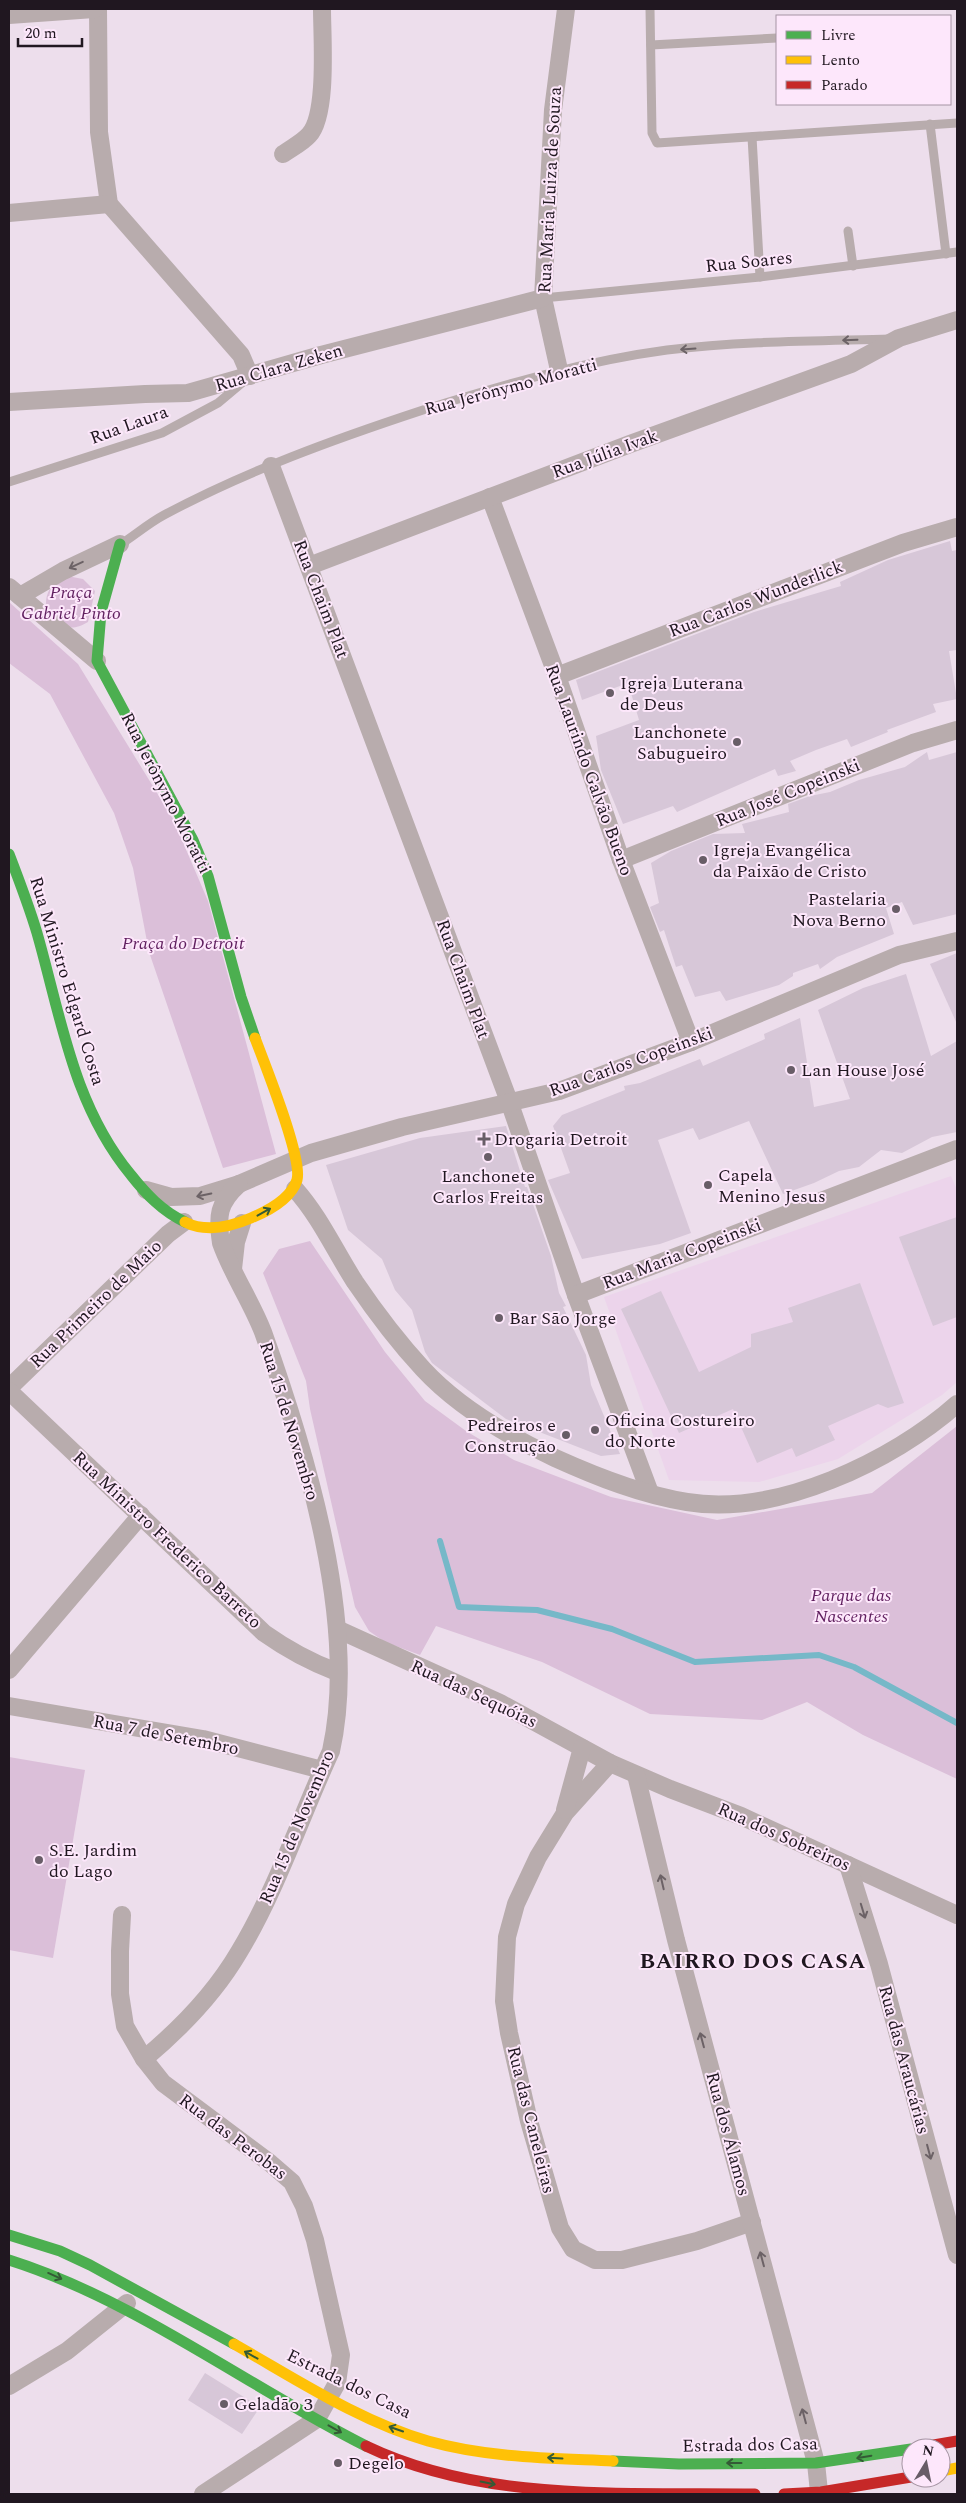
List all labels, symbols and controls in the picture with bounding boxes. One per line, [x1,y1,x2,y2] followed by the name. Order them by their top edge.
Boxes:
[18,15,81,47] scale bar
[776,15,951,105] legend
[25,22,57,45] text: 20 m
[821,24,856,47] text: Livre
[821,49,860,72] text: Lento
[821,74,868,97] text: Parado
[531,86,569,294] street label: Rua Maria Luiza de Souza
[704,244,794,280] street label: Rua Soares
[842,335,858,345] one-way arrow
[212,337,346,399] street label: Rua Clara Zeken
[680,344,696,353] one-way arrow
[422,351,600,423] street label: Rua Jerônymo Moratti
[86,398,172,452] street label: Rua Laura
[548,422,662,486] street label: Rua Júlia Ivak
[286,536,356,662] street label: Rua Chaim Plat
[665,553,847,645] street label: Rua Carlos Wunderlick
[69,561,84,570] one-way arrow
[21,579,121,627] park label: Praça Gabriel Pinto
[538,660,640,880] street label: Rua Laurindo Galvão Bueno
[620,670,744,718] place label: Igreja Luterana de Deus
[604,687,616,699] marker: Igreja Luterana de Deus
[114,708,218,878] street label: Rua Jerônymo Moratti
[633,719,727,767] place label: Lanchonete Sabugueiro
[731,736,743,748] marker: Lanchonete Sabugueiro
[712,752,864,834] street label: Rua José Copeinski
[713,837,867,885] place label: Igreja Evangélica da Paixão de Cristo
[697,854,709,866] marker: Igreja Evangélica da Paixão de Cristo
[22,873,112,1089] street label: Rua Ministro Edgard Costa
[792,886,886,934] place label: Pastelaria Nova Berno
[890,903,902,915] marker: Pastelaria Nova Berno
[429,916,497,1042] street label: Rua Chaim Plat
[122,930,245,957] park label: Praça do Detroit
[545,1020,717,1104] street label: Rua Carlos Copeinski
[801,1057,925,1084] place label: Lan House José
[785,1064,797,1076] marker: Lan House José
[494,1126,627,1153] place label: Drogaria Detroit
[478,1133,490,1145] marker: Drogaria Detroit
[482,1151,494,1163] marker: Lanchonete Carlos Freitas
[718,1162,826,1210] place label: Capela Menino Jesus
[432,1163,544,1211] place label: Lanchonete Carlos Freitas
[702,1179,714,1191] marker: Capela Menino Jesus
[196,1191,212,1200] one-way arrow
[257,1207,272,1217] one-way arrow
[599,1211,765,1297] street label: Rua Maria Copeinski
[24,1233,168,1375] street label: Rua Primeiro de Maio
[509,1305,616,1332] place label: Bar São Jorge
[493,1312,505,1324] marker: Bar São Jorge
[252,1338,326,1504] street label: Rua 15 de Novembro
[605,1407,755,1455] place label: Oficina Costureiro do Norte
[464,1412,556,1460] place label: Pedreiros e Construção
[589,1424,601,1436] marker: Oficina Costureiro do Norte
[560,1429,572,1441] marker: Pedreiros e Construção
[66,1445,268,1635] street label: Rua Ministro Frederico Barreto
[811,1582,892,1630] park label: Parque das Nascentes
[406,1653,542,1735] street label: Rua das Sequóias
[91,1708,241,1762] street label: Rua 7 de Setembro
[252,1746,342,1908] street label: Rua 15 de Novembro
[713,1796,855,1878] street label: Rua dos Sobreiros
[49,1837,137,1885] place label: S.E. Jardim do Lago
[33,1854,45,1866] marker: S.E. Jardim do Lago
[657,1875,666,1891] one-way arrow
[859,1903,869,1919] one-way arrow
[639,1945,867,1978] district label: BAIRRO DOS CASA
[871,1983,937,2137] street label: Rua das Araucárias
[697,2032,707,2048] one-way arrow
[500,2043,562,2197] street label: Rua das Caneleiras
[698,2069,758,2199] street label: Rua dos Álamos
[173,2087,293,2187] street label: Rua das Perobas
[925,2144,934,2160] one-way arrow
[757,2251,766,2267] one-way arrow
[47,2271,62,2281] one-way arrow
[282,2342,416,2426] street label: Estrada dos Casa
[245,2349,259,2359] one-way arrow
[234,2391,313,2418] place label: Geladão 3
[218,2398,230,2410] marker: Geladão 3
[798,2408,808,2424] one-way arrow
[388,2424,404,2433] one-way arrow
[328,2425,342,2435] one-way arrow
[682,2430,818,2460] street label: Estrada dos Casa
[901,2438,951,2488] north arrow
[921,2439,936,2462] text: N
[348,2450,404,2477] place label: Degelo
[547,2453,563,2462] one-way arrow
[856,2453,872,2463] one-way arrow
[332,2457,344,2469] marker: Degelo
[727,2458,743,2468] one-way arrow
[479,2479,495,2488] one-way arrow

